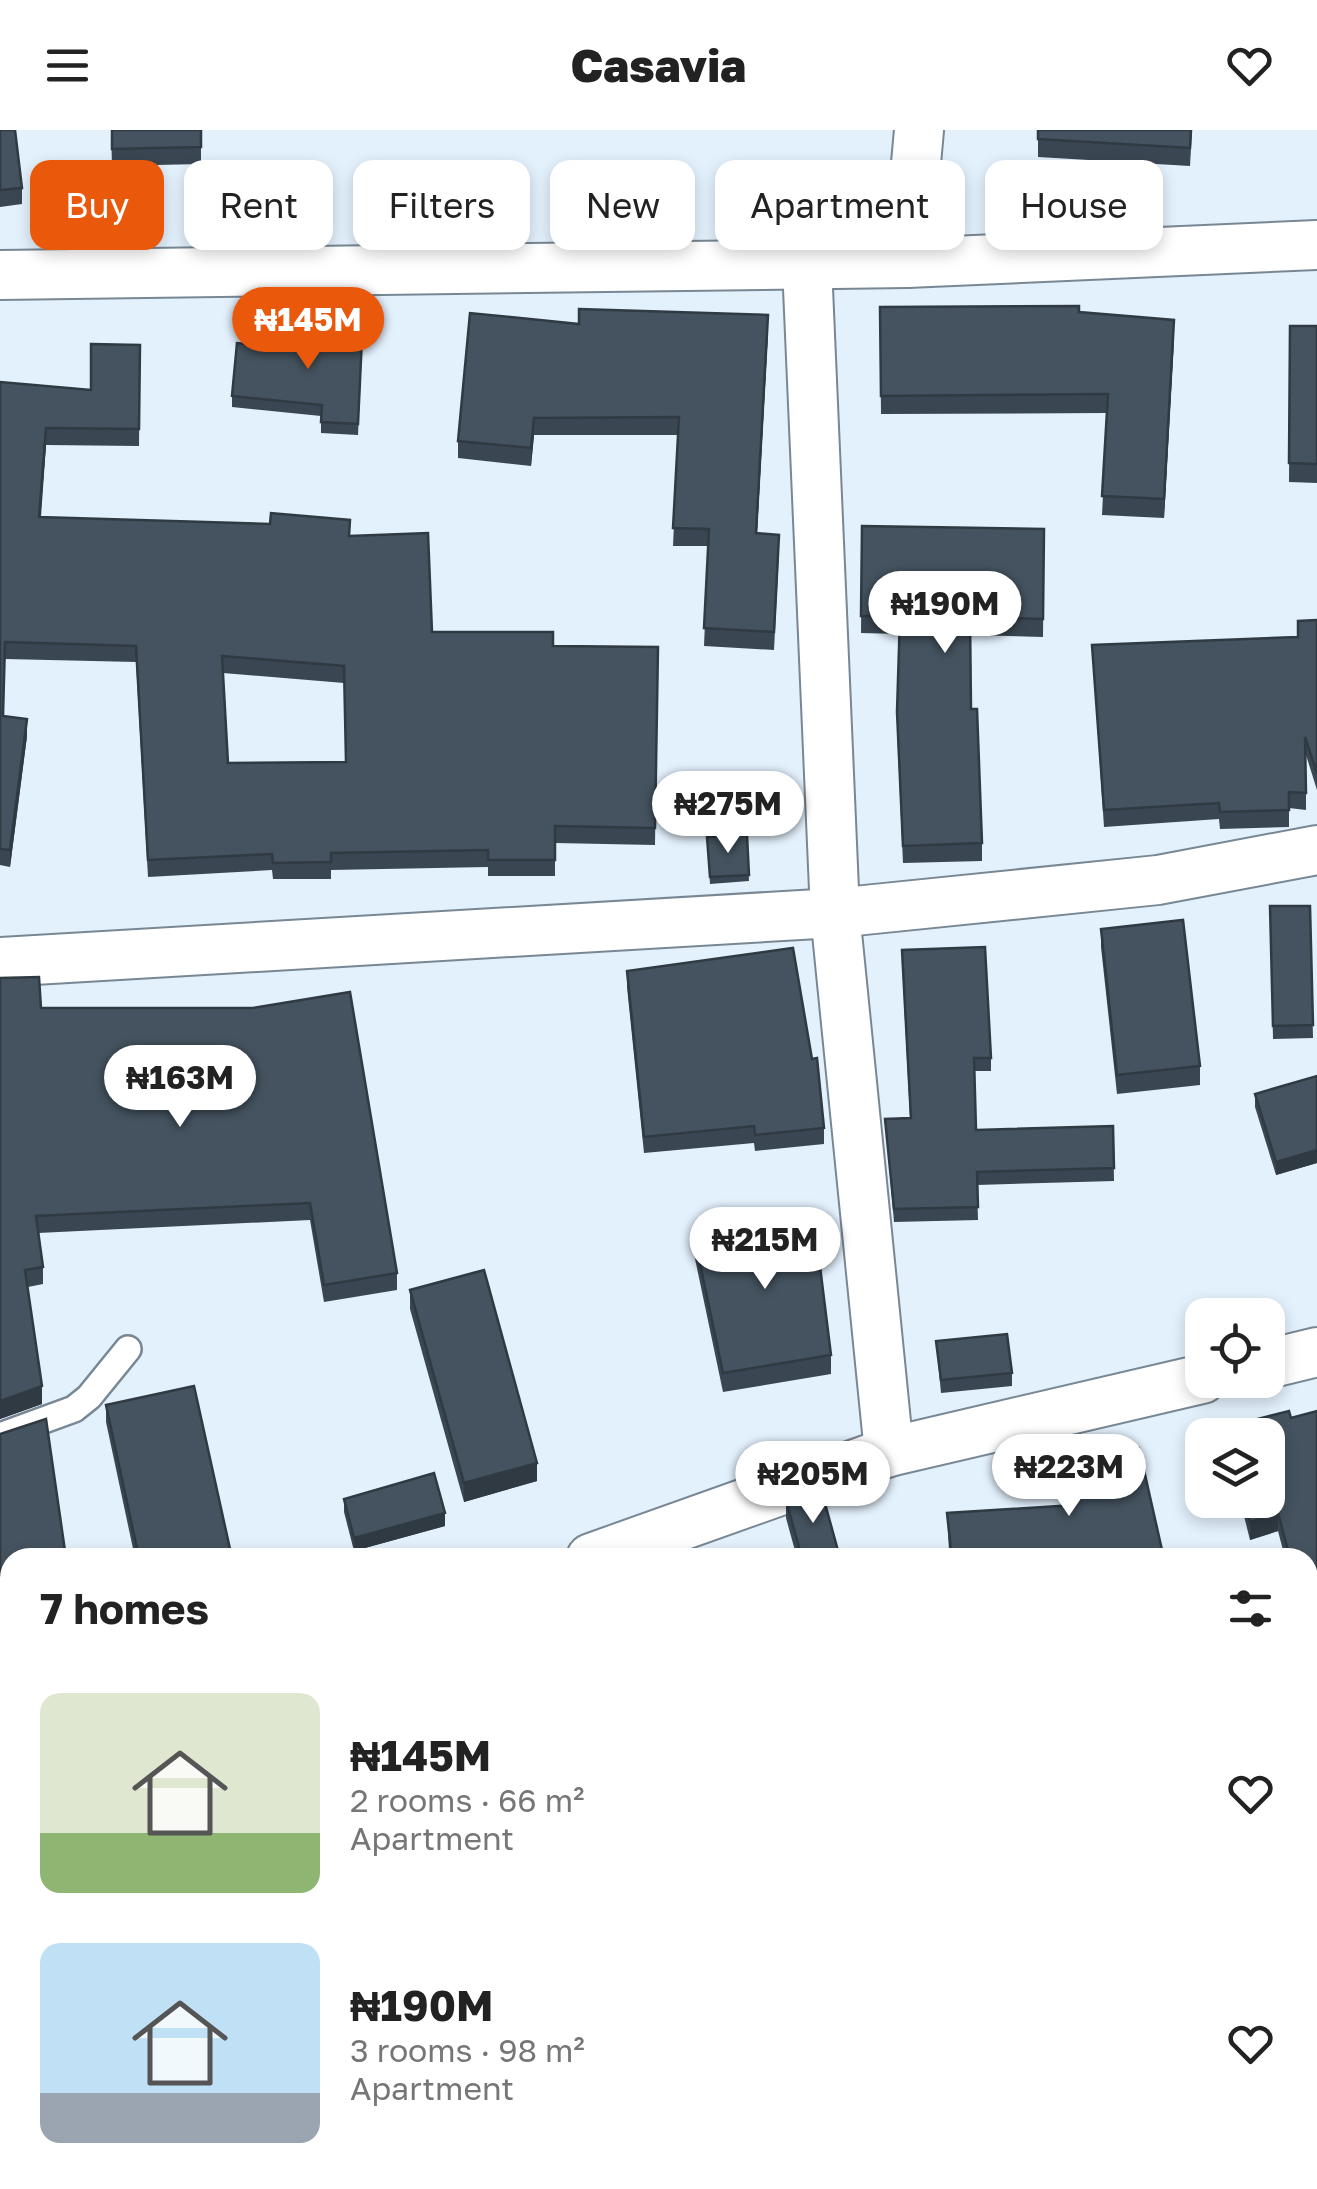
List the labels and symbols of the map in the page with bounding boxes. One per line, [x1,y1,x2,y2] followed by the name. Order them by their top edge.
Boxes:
[238,287,378,372] pin: ₦145M
[875,571,1015,656] pin: ₦190M
[658,771,798,856] pin: ₦275M
[110,1045,250,1130] pin: ₦163M
[695,1207,835,1292] pin: ₦215M
[999,1434,1139,1519] pin: ₦223M
[743,1441,883,1526] pin: ₦205M

